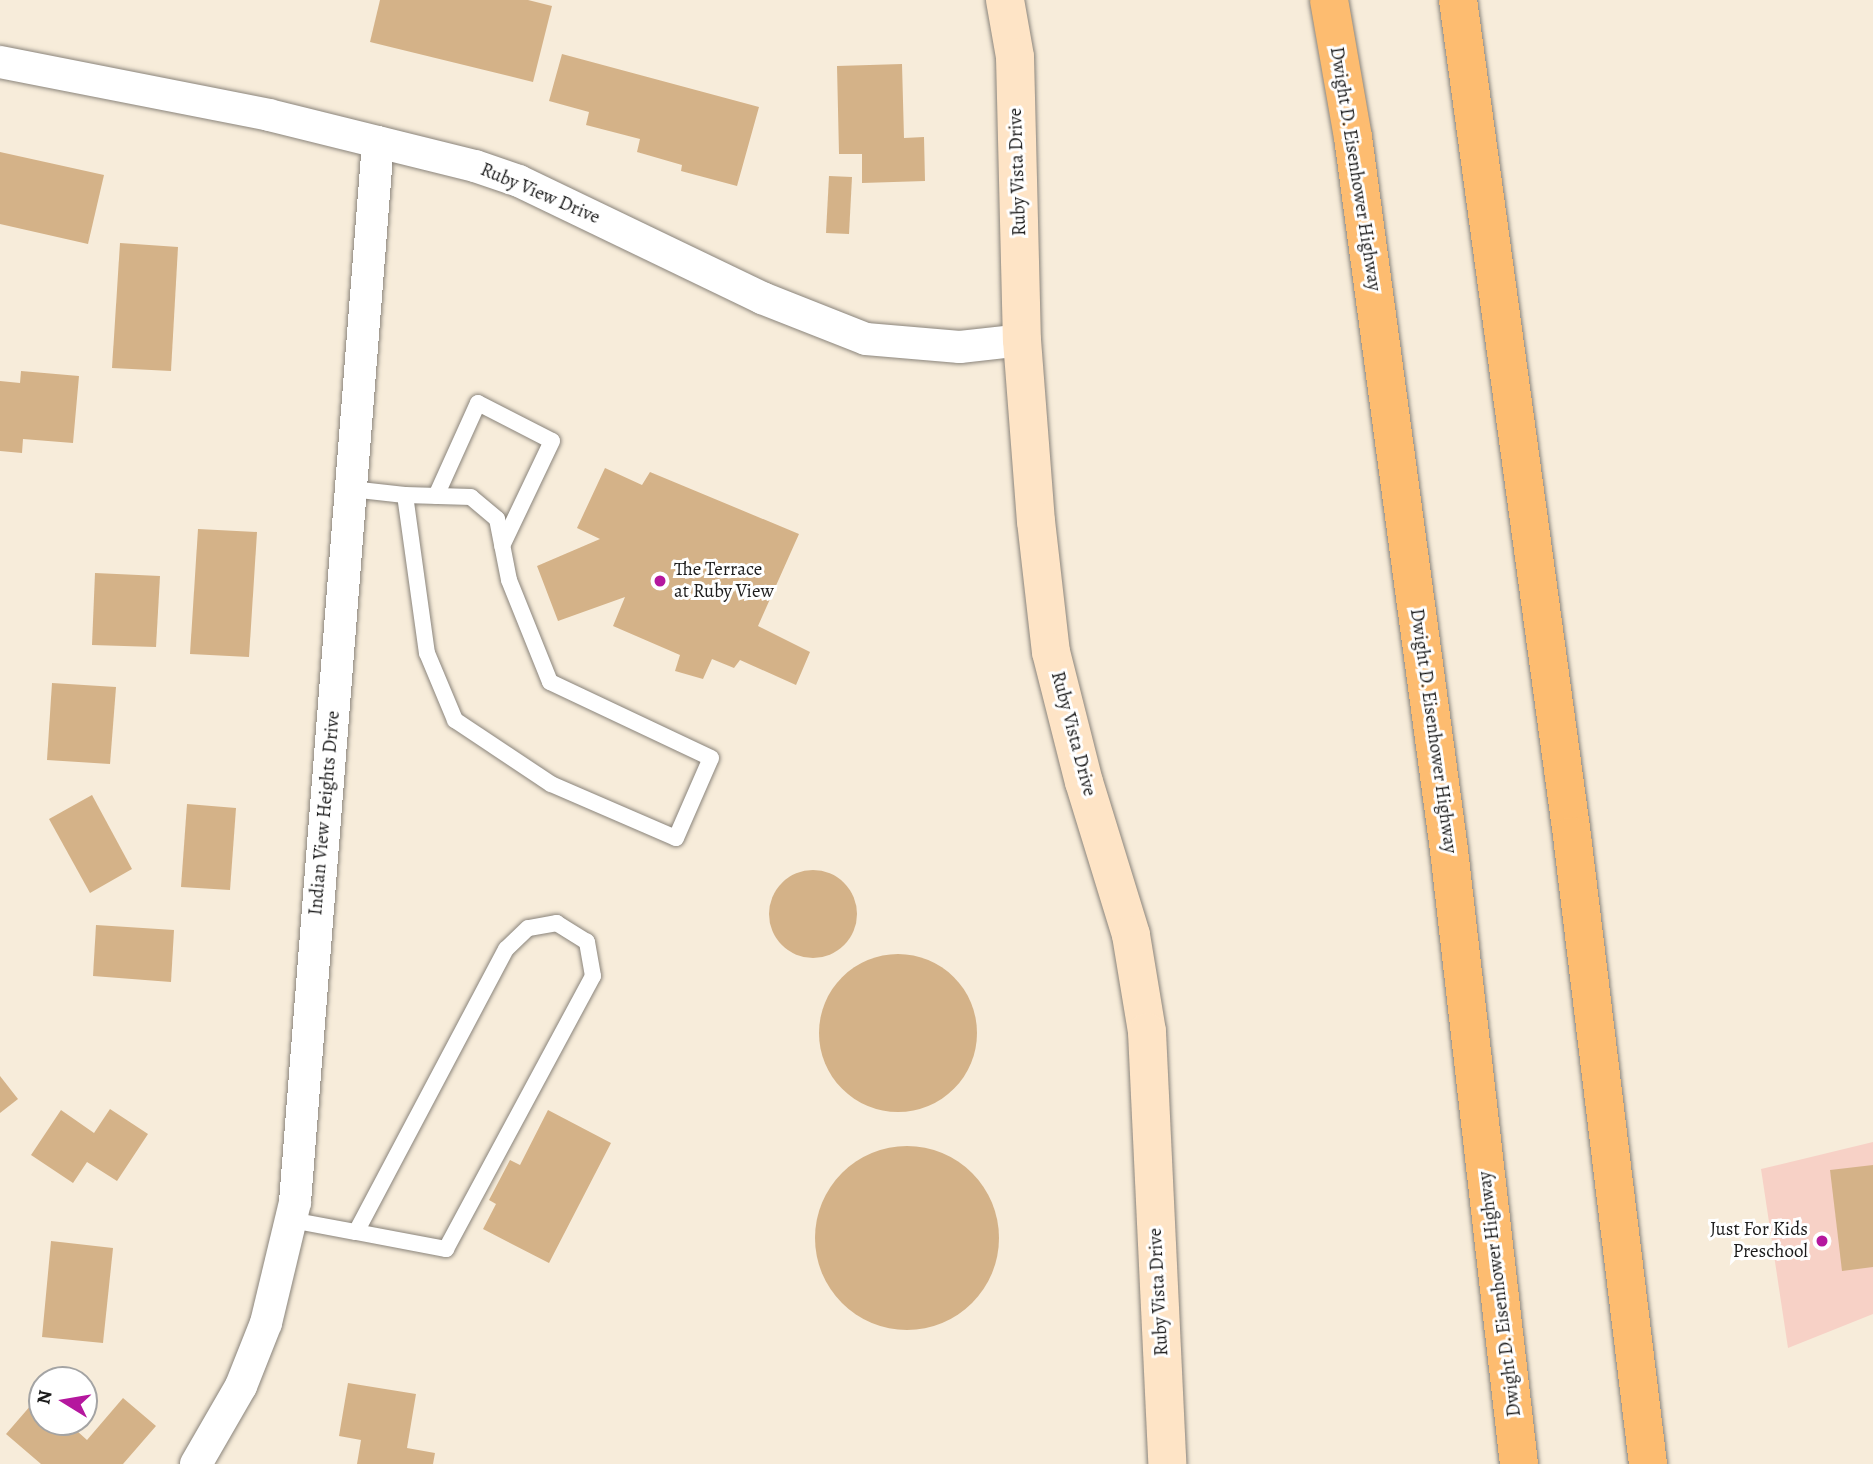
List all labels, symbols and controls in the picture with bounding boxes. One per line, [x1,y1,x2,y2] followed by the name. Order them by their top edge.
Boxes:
[1324,45,1386,293] street label: Dwight D. Eisenhower Highway
[1004,108,1032,236] street label: Ruby Vista Drive
[477,159,603,229] street label: Ruby View Drive
[674,559,774,603] place label: The Terrace at Ruby View
[652,573,668,589] marker: The Terrace at Ruby View
[1404,607,1462,855] street label: Dwight D. Eisenhower Highway
[1045,669,1101,799] street label: Ruby Vista Drive
[305,710,345,916] street label: Indian View Heights Drive
[1474,1170,1526,1418] street label: Dwight D. Eisenhower Highway
[1710,1219,1808,1263] place label: Just For Kids Preschool
[1144,1227,1174,1357] street label: Ruby Vista Drive
[1814,1233,1830,1249] marker: Just For Kids Preschool
[28,1366,98,1436] north arrow
[30,1388,58,1407] text: N

